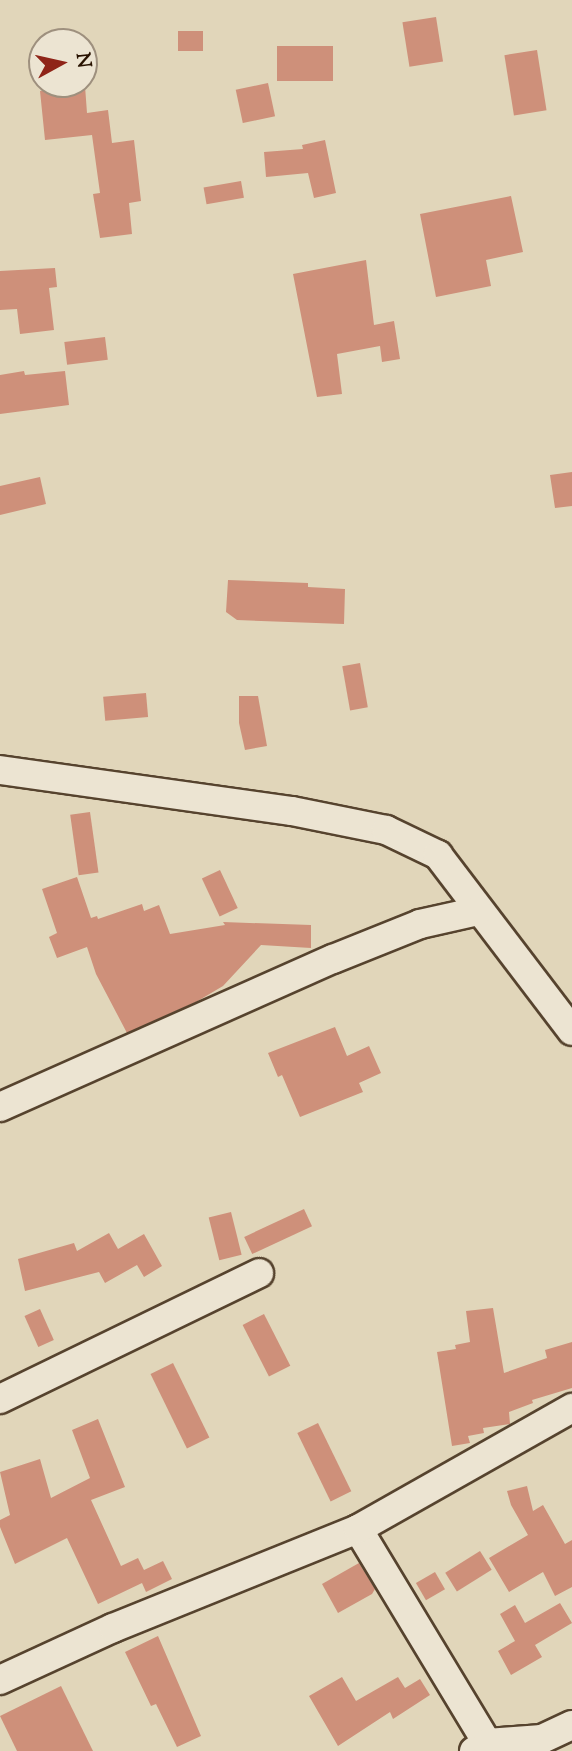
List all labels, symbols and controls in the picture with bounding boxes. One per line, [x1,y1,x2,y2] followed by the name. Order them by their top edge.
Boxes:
[28,28,98,98] north arrow
[68,51,97,70] text: N

